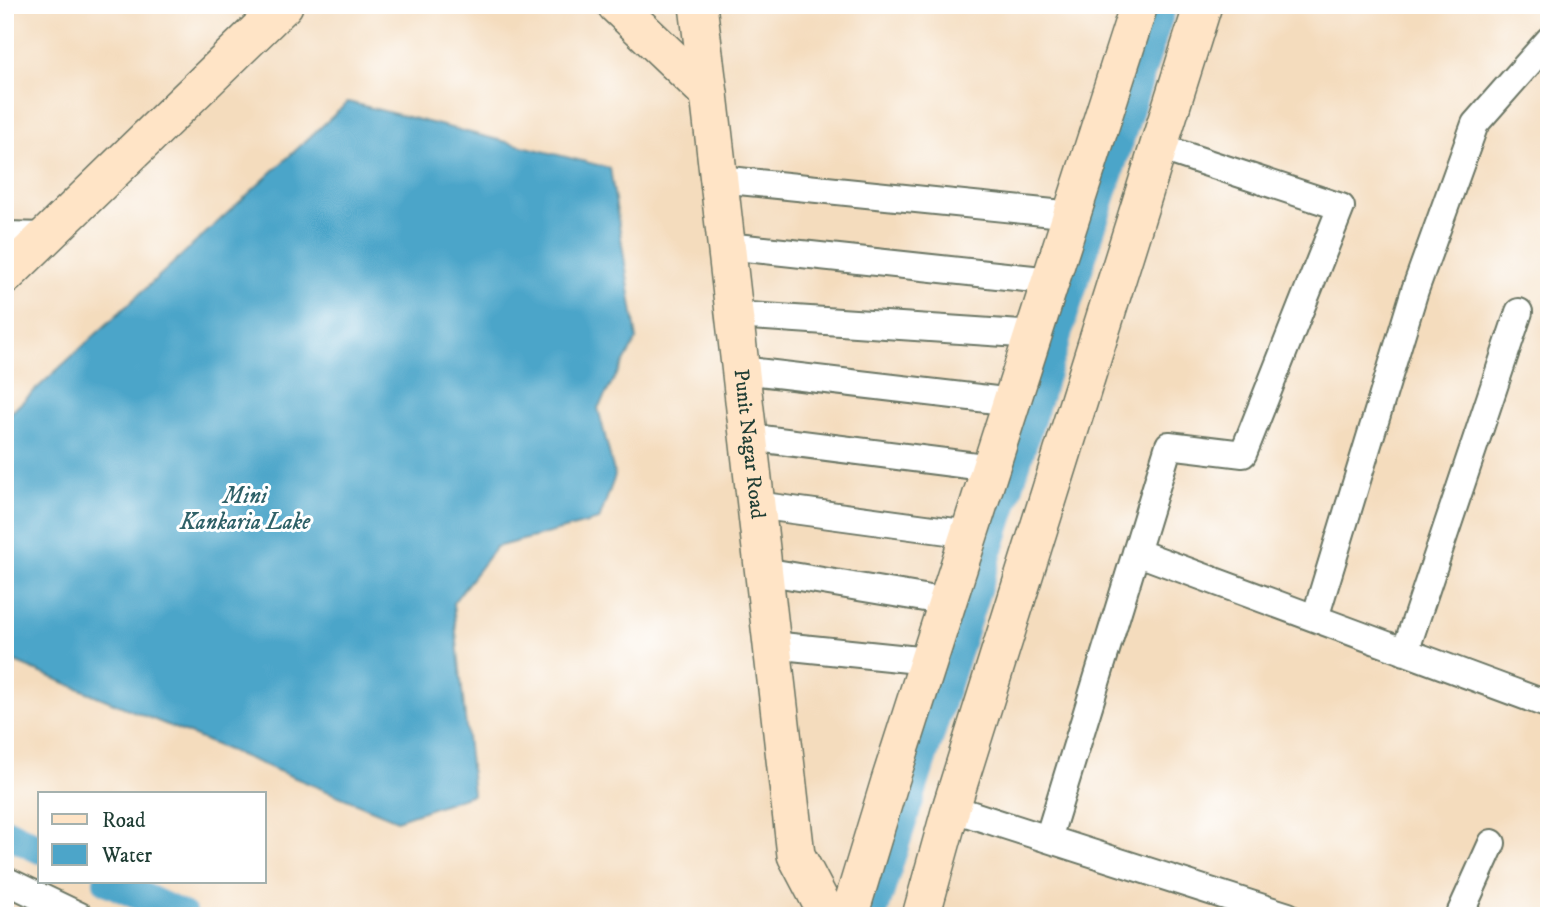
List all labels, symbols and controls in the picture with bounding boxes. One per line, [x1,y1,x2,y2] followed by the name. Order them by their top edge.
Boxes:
[728,368,771,521] street label: Punit Nagar Road
[179,482,311,537] water label: Mini Kankaria Lake
[38,792,266,883] legend
[102,808,146,834] text: Road
[101,843,152,869] text: Water

